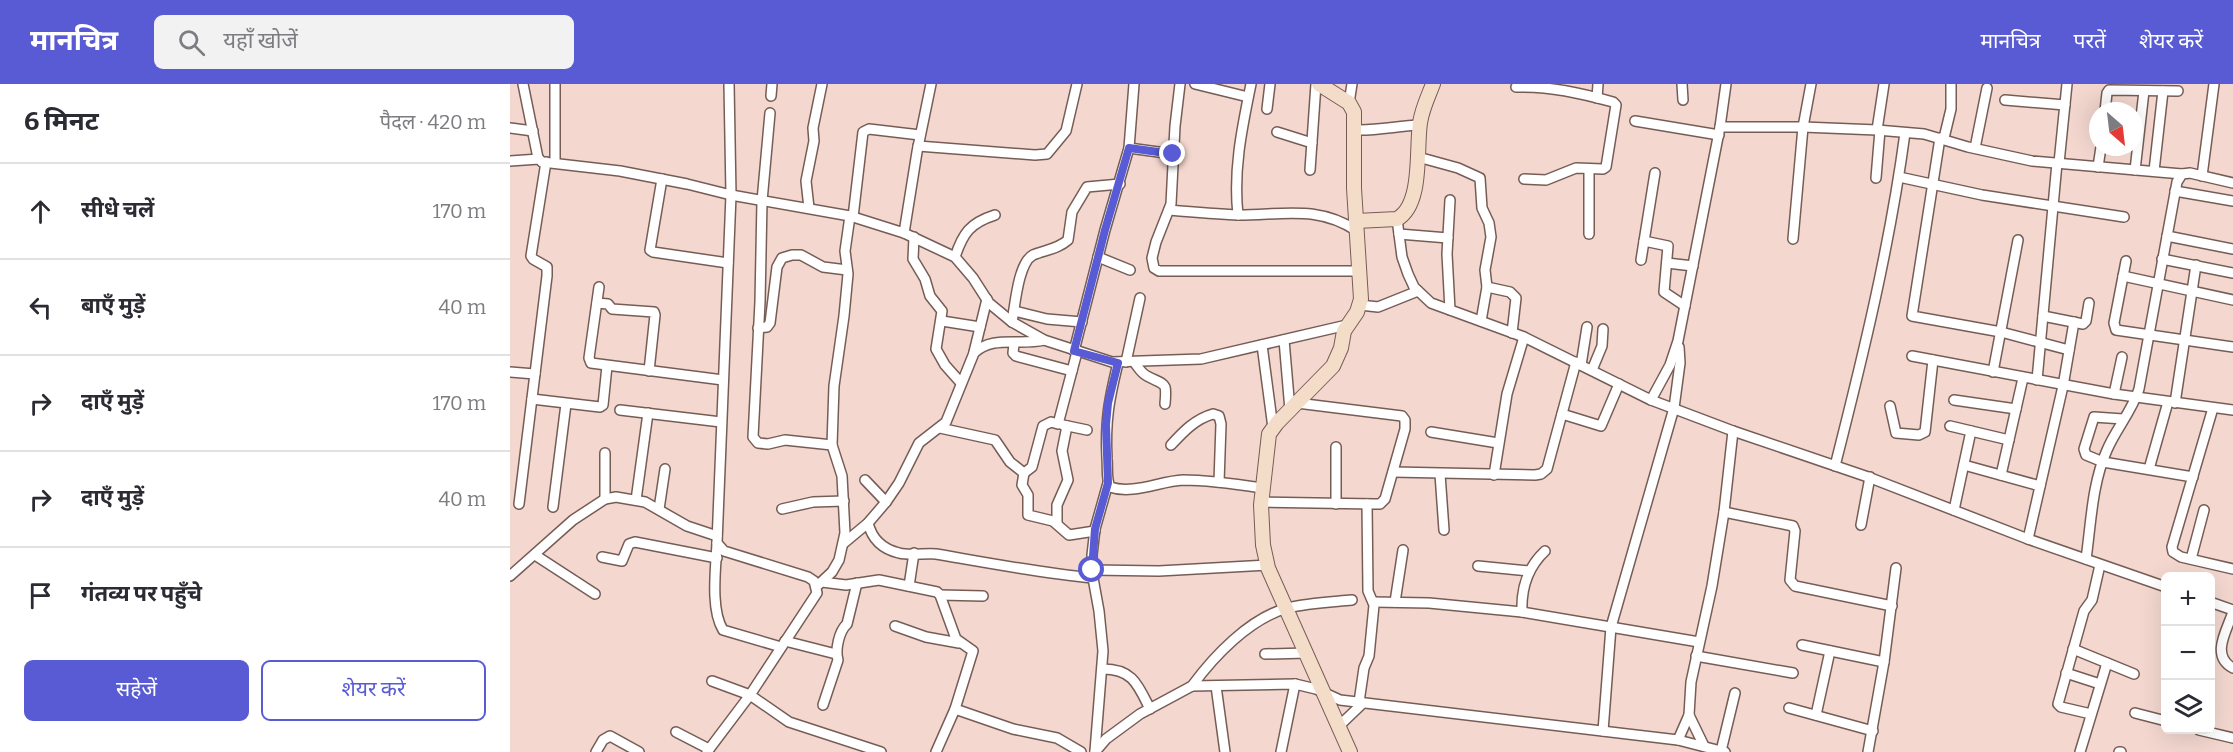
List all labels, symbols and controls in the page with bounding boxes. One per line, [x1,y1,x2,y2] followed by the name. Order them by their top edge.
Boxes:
[154,15,574,69] search box
[30,24,118,57] text: मानचित्र
[175,26,208,59] icon: search
[223,27,298,54] text: यहाँ खोजें
[1981,28,2041,54] text: मानचित्र
[2074,28,2106,54] text: परतें
[2139,28,2203,54] text: शेयर करें
[2089,102,2143,156] north arrow
[24,106,99,137] text: 6 मिनट
[380,110,486,134] text: पैदल · 420 m
[1159,140,1185,166] route end
[24,195,57,228] icon: ahead
[81,196,154,223] text: सीधे चलें
[433,199,486,223] text: 170 m
[24,291,57,324] icon: left
[81,292,145,319] text: बाएँ मुड़ें
[438,295,486,319] text: 40 m
[24,387,57,420] icon: right
[81,388,144,415] text: दाएँ मुड़ें
[433,391,486,415] text: 170 m
[24,483,57,516] icon: right
[81,484,144,511] text: दाएँ मुड़ें
[438,487,486,511] text: 40 m
[1078,556,1104,582] route start
[2161,572,2215,734] map controls
[2161,572,2215,626] button: +
[24,579,57,612] icon: arrive
[81,580,202,607] text: गंतव्य पर पहुँचे
[2161,626,2215,680] button: −
[24,660,249,721] button: सहेजें
[261,660,486,721] button: शेयर करें
[2161,680,2215,734] button: layers

